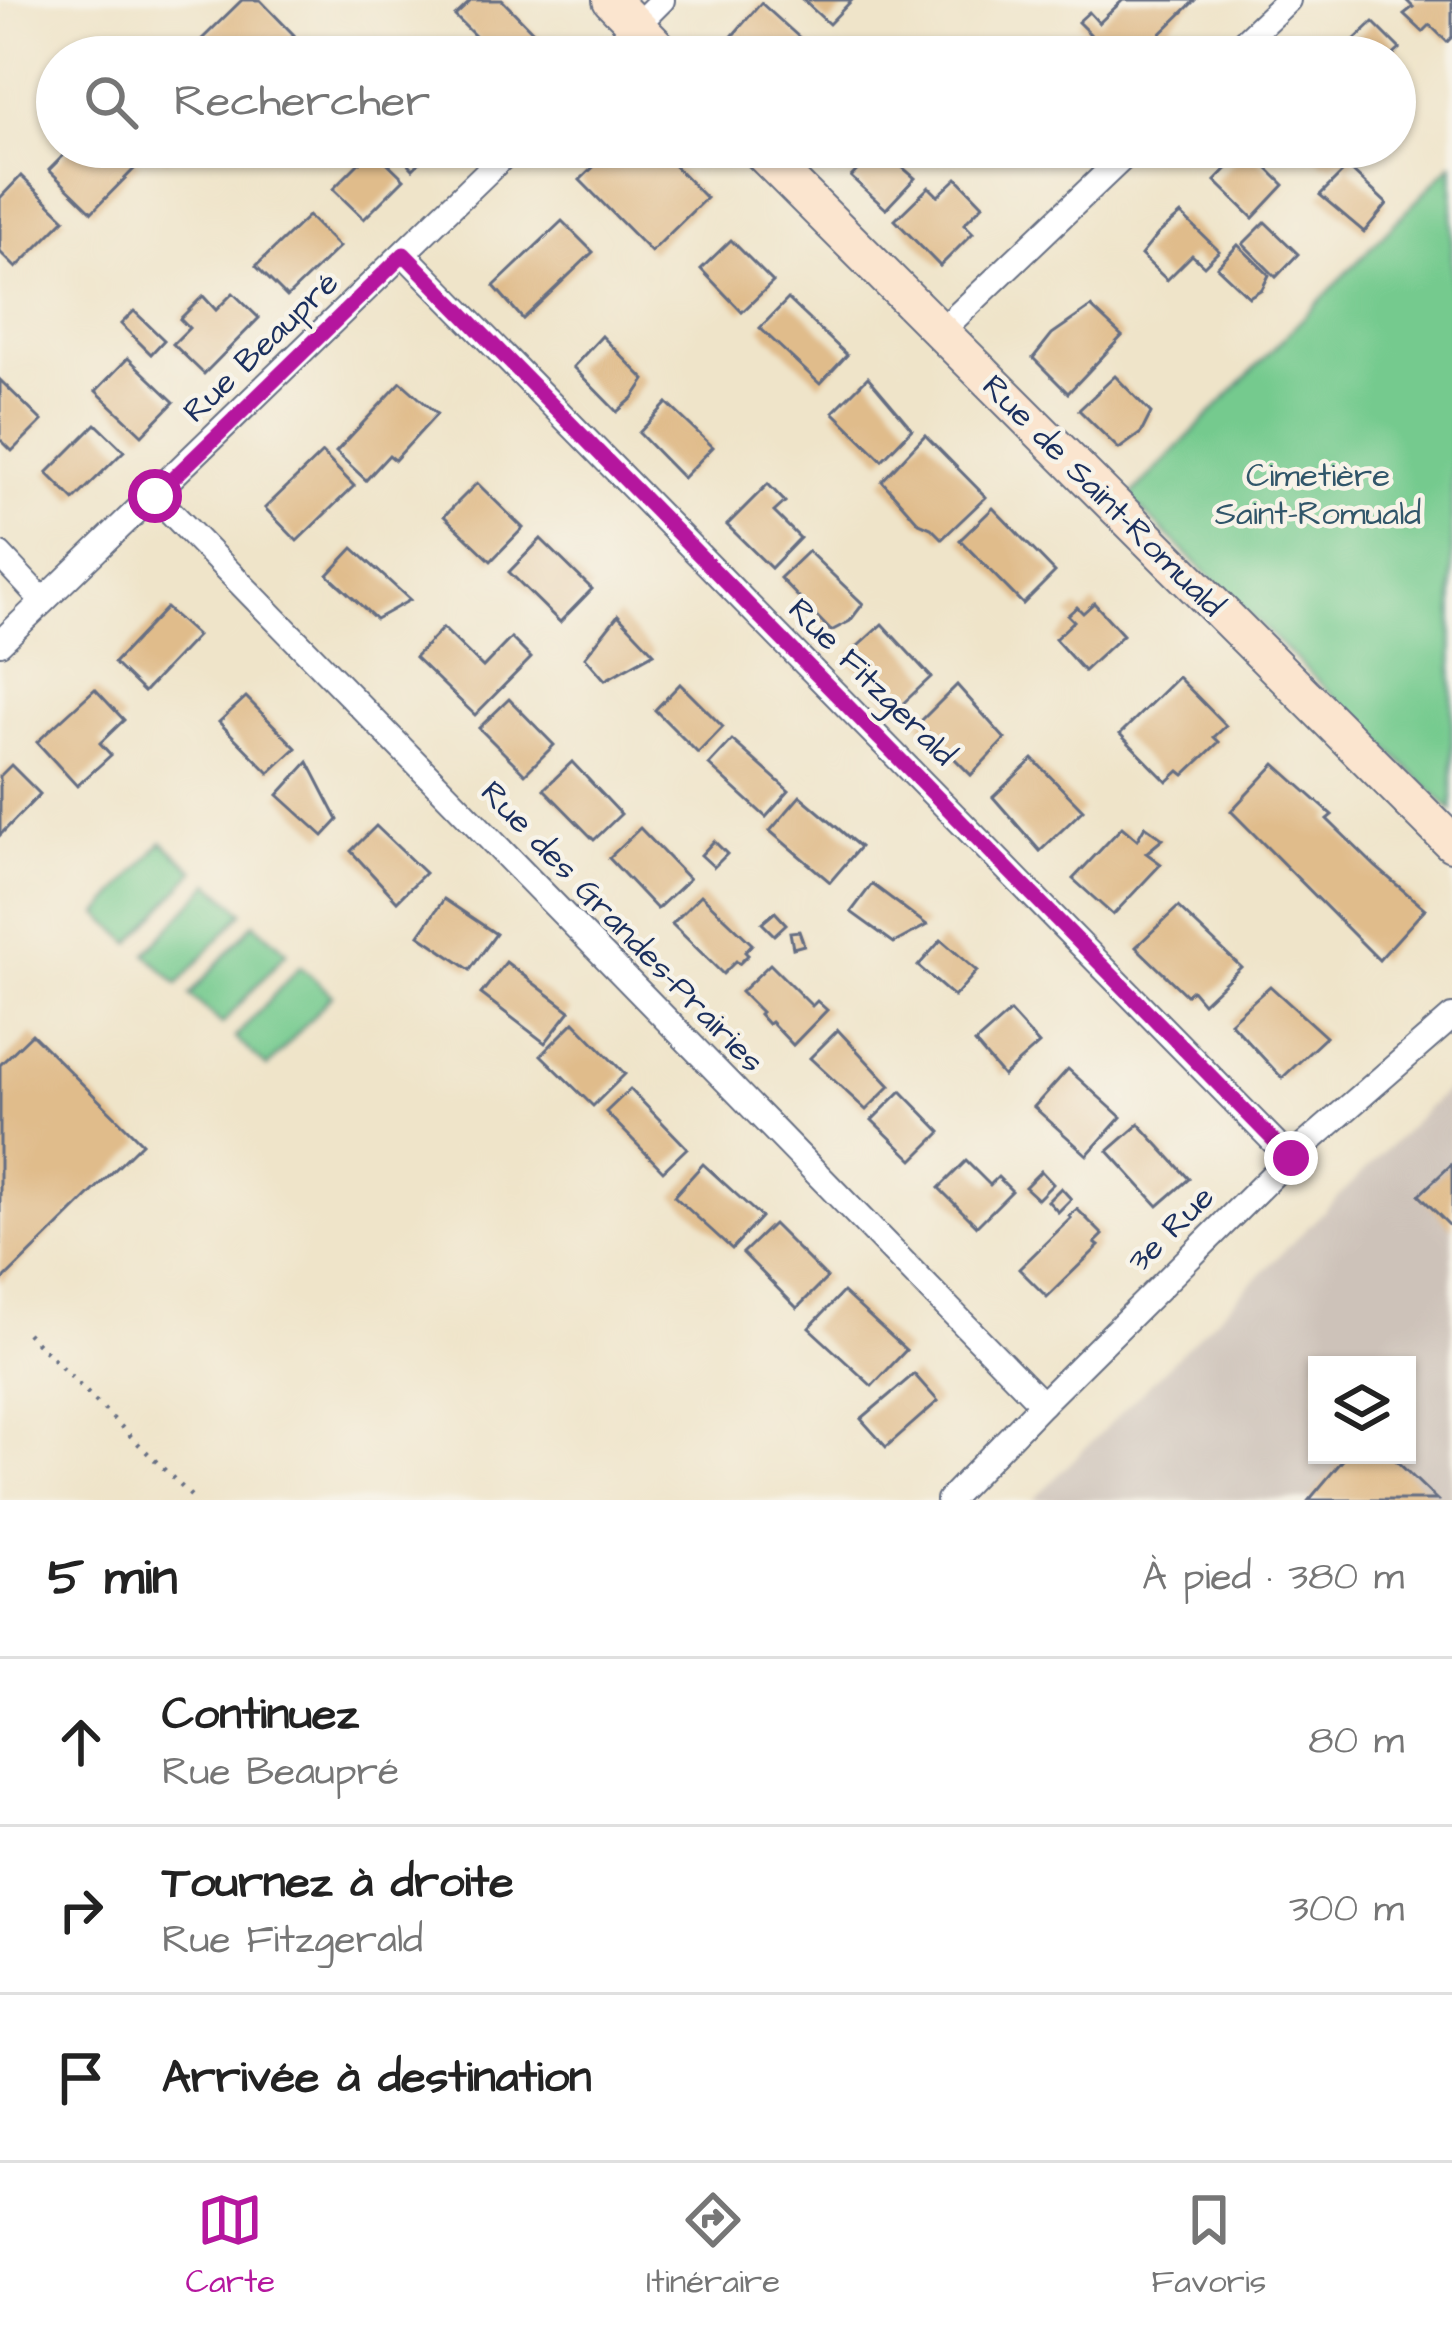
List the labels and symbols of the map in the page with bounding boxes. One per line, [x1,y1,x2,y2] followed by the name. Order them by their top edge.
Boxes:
[173,261,349,433] street label: Rue Beaupré
[972,365,1235,628] street label: Rue de Saint-Romuald
[1215,453,1421,537] park label: Cimetière Saint-Romuald
[128,469,182,523] route start
[776,588,966,778] street label: Rue Fitzgerald
[470,771,774,1083] street label: Rue des Grandes-Prairies
[1264,1131,1318,1185] route end
[1117,1175,1225,1283] street label: 3e Rue

